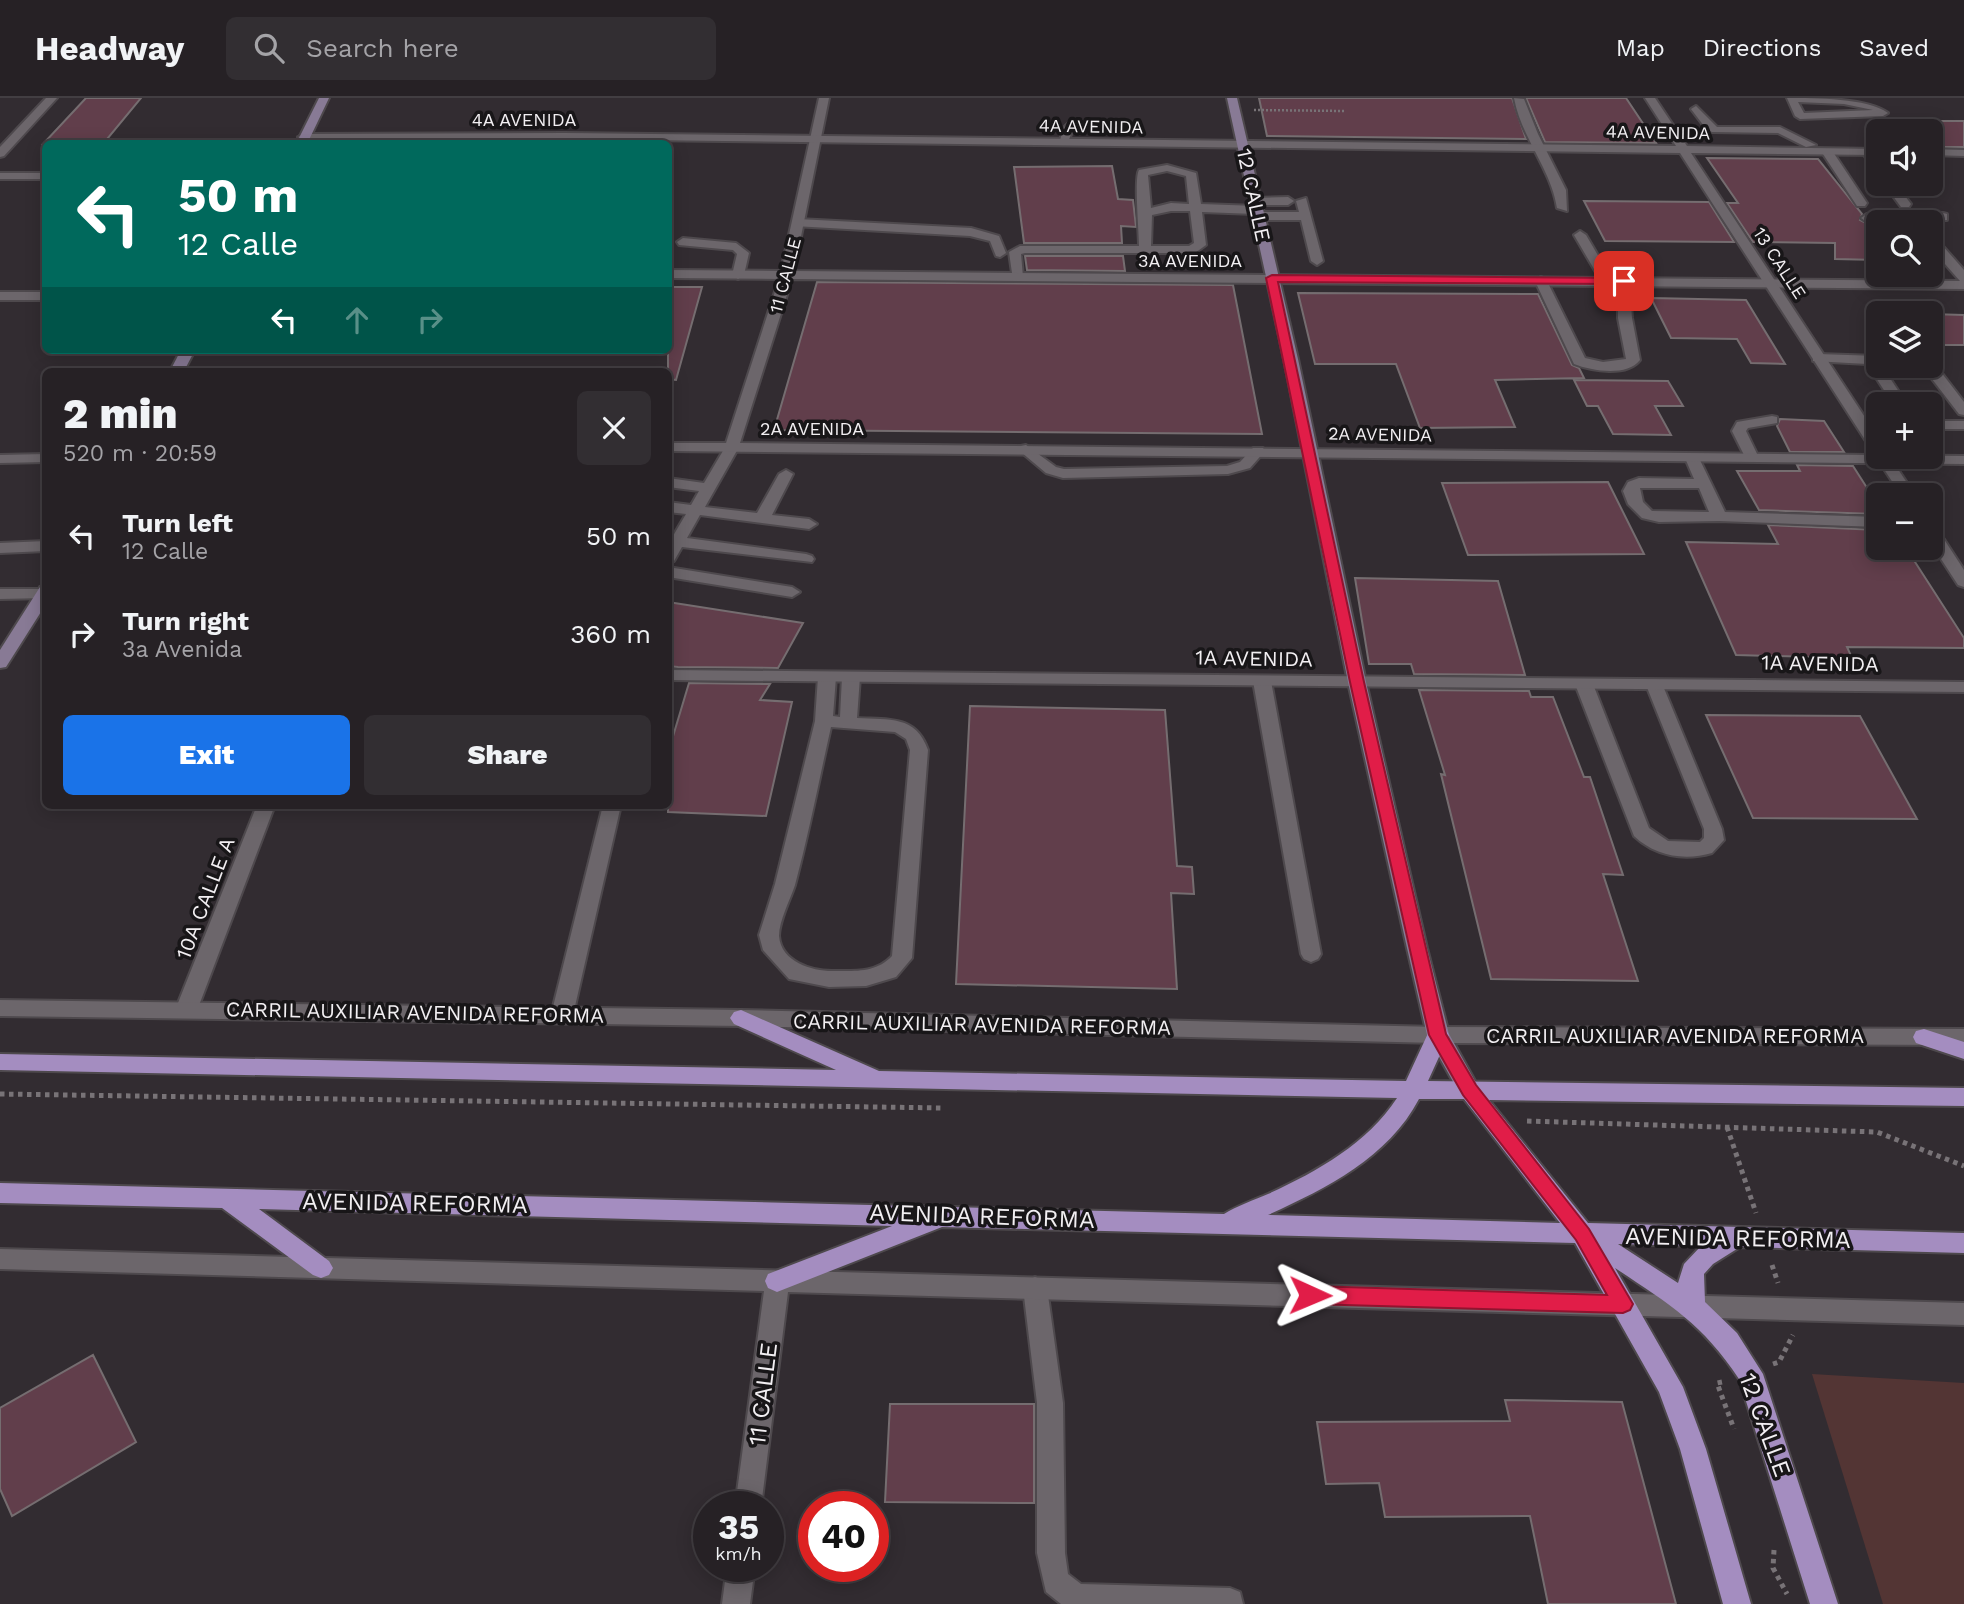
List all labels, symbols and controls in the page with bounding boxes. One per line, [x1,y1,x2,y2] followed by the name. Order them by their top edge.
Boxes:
[226,17,716,80] search box
[35,29,184,68] text: Headway
[250,29,288,67] icon: search
[306,33,459,63] text: Search here
[1616,34,1665,62] text: Map
[1703,34,1821,62] text: Directions
[1859,34,1929,62] text: Saved
[472,109,576,130] street label: 4A AVENIDA
[1039,115,1144,137] street label: 4A AVENIDA
[1866,119,1943,560] map controls
[1866,119,1943,196] button: sound
[1606,121,1711,143] street label: 4A AVENIDA
[1232,146,1276,244] street label: 12 CALLE
[178,166,298,224] text: 50 m
[63,168,154,259] icon: left
[1866,210,1943,287] button: search
[1749,223,1811,303] street label: 13 CALLE
[178,225,298,263] text: 12 Calle
[765,235,805,315] street label: 11 CALLE
[1138,250,1242,271] street label: 3A AVENIDA
[1594,251,1654,311] pin
[1605,262,1643,300] icon: arrive
[265,301,303,339] icon: left
[338,301,376,339] icon: ahead
[411,301,449,339] icon: right
[1866,301,1943,378] button: layers
[63,389,177,438] text: 2 min
[577,391,651,465] button: close
[1866,392,1943,469] button: +
[760,418,864,439] street label: 2A AVENIDA
[1328,423,1432,445] street label: 2A AVENIDA
[63,440,217,467] text: 520 m · 20:59
[1866,483,1943,560] button: −
[122,508,233,538] text: Turn left
[63,517,101,555] icon: left
[586,521,651,551] text: 50 m
[122,538,208,565] text: 12 Calle
[122,606,249,636] text: Turn right
[63,615,101,653] icon: right
[570,619,651,649] text: 360 m
[122,636,242,663] text: 3a Avenida
[1195,644,1313,672] street label: 1A AVENIDA
[1761,649,1879,677] street label: 1A AVENIDA
[63,715,350,795] button: Exit
[364,715,651,795] button: Share
[170,833,240,962] street label: 10A CALLE A
[226,996,604,1028] street label: CARRIL AUXILIAR AVENIDA REFORMA
[793,1008,1171,1040] street label: CARRIL AUXILIAR AVENIDA REFORMA
[1486,1023,1864,1048] street label: CARRIL AUXILIAR AVENIDA REFORMA
[302,1187,528,1219] street label: AVENIDA REFORMA
[869,1198,1095,1234] street label: AVENIDA REFORMA
[1625,1222,1851,1254] street label: AVENIDA REFORMA
[1273,1258,1347,1332] position arrow
[743,1341,783,1447] street label: 11 CALLE
[1733,1370,1797,1480] street label: 12 CALLE
[798,1491,889,1582] speed limit sign: 40
[718,1506,759,1548] text: 35
[715,1543,762,1564] text: km/h

